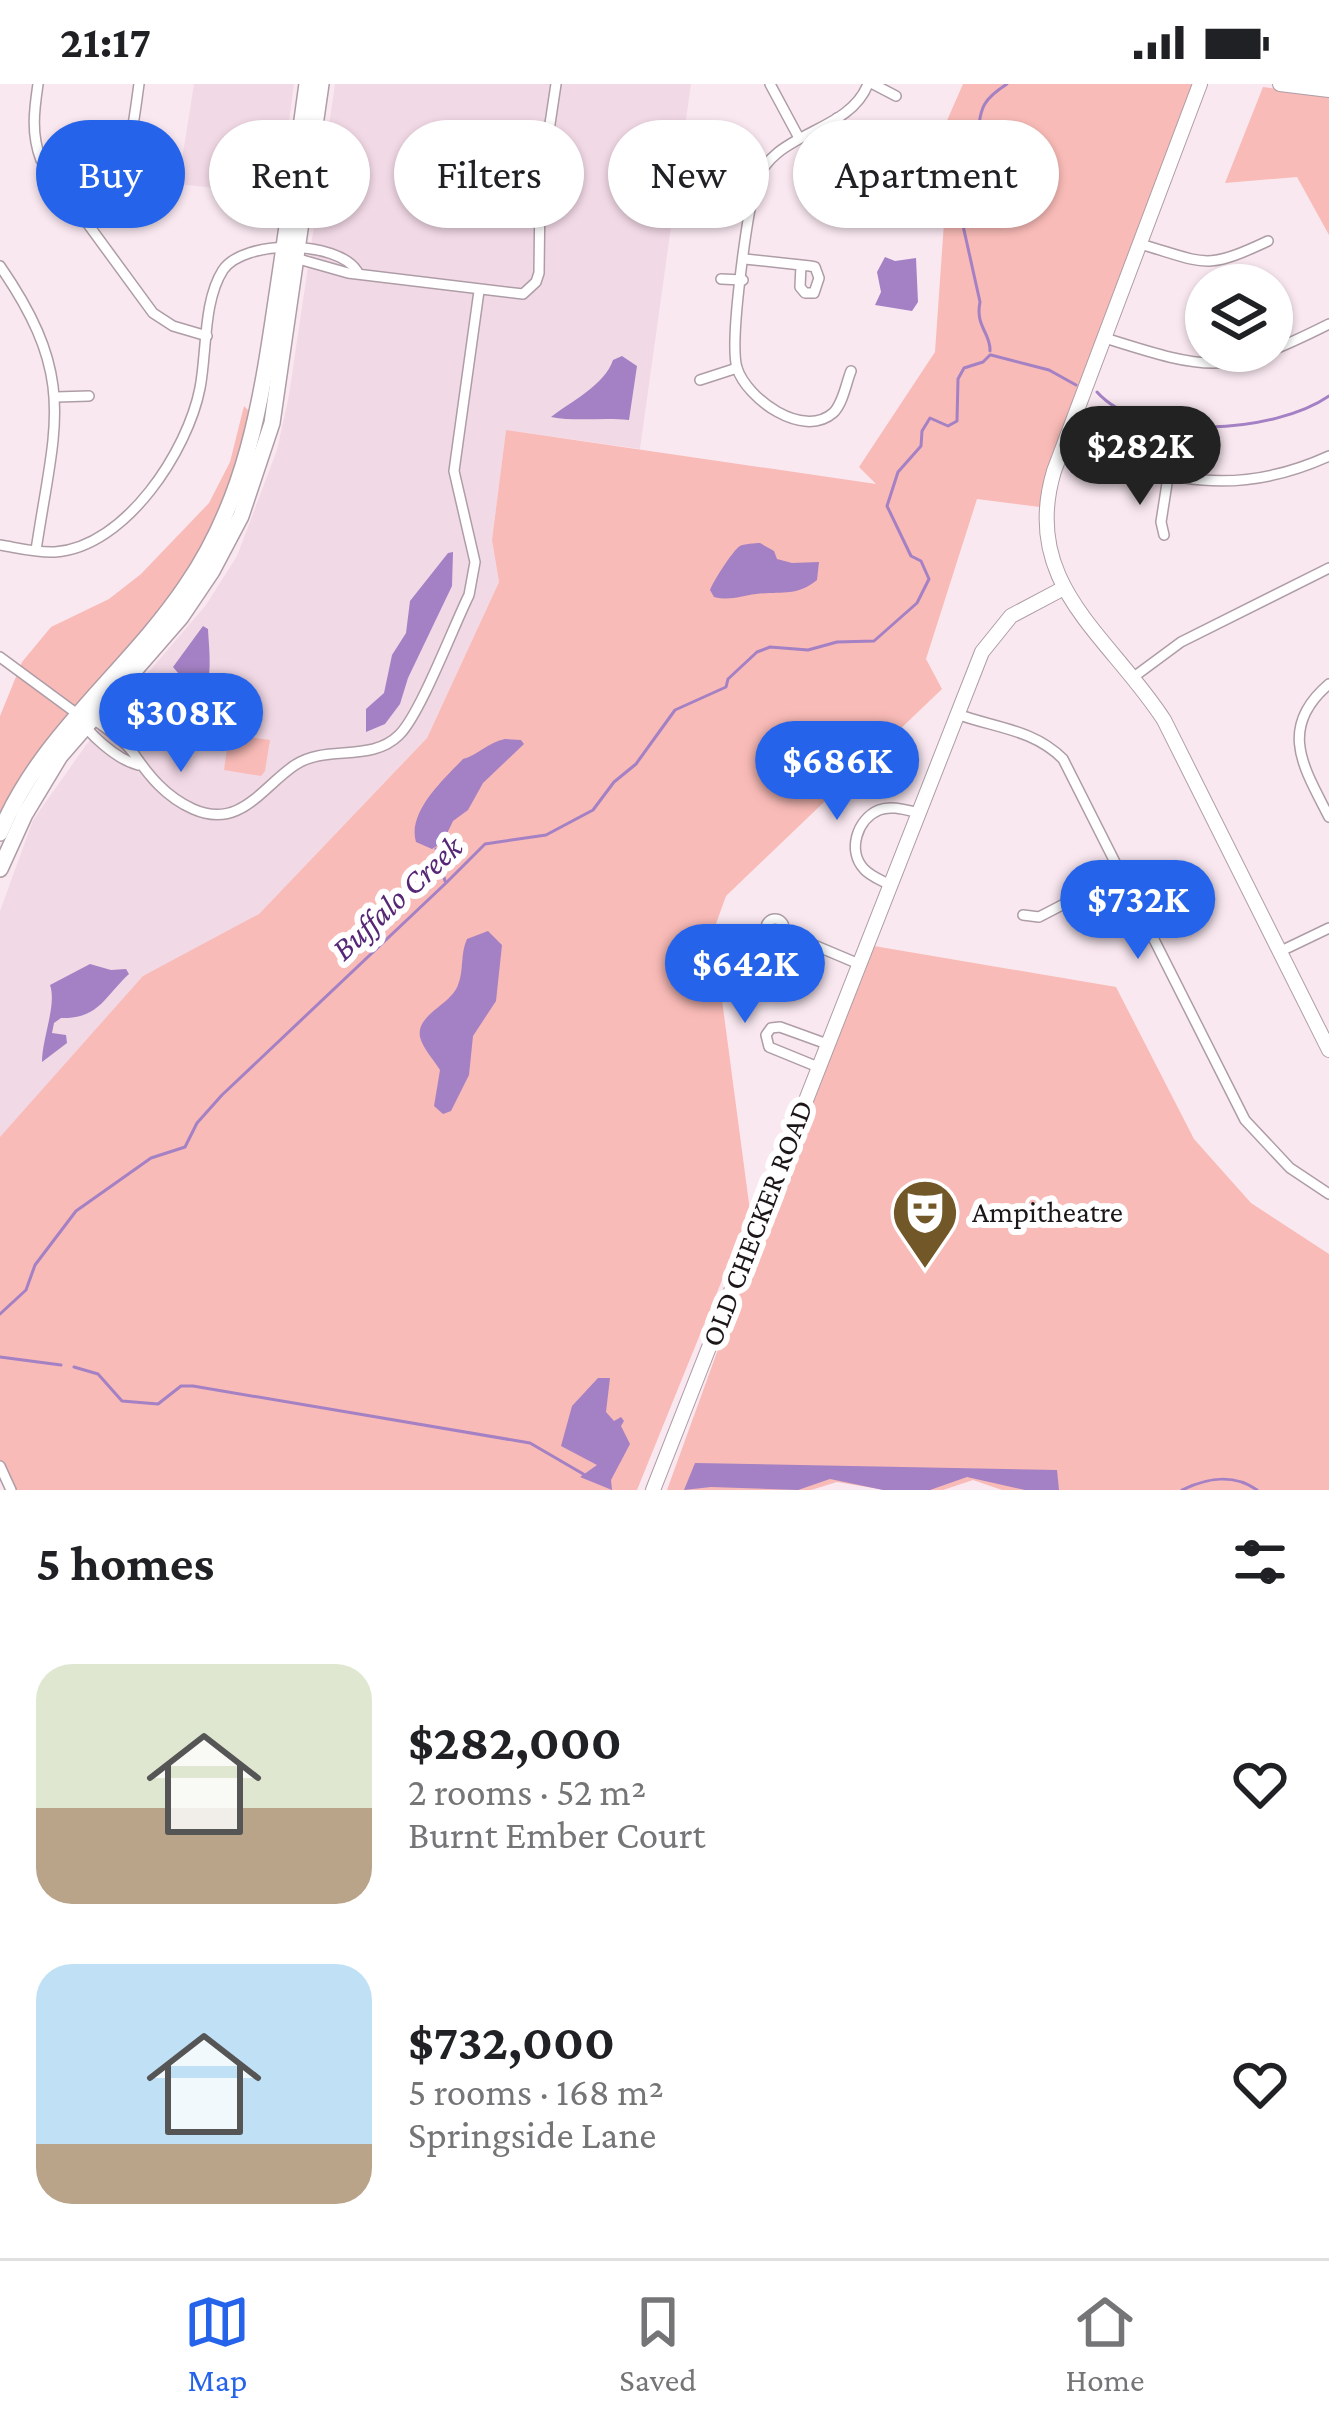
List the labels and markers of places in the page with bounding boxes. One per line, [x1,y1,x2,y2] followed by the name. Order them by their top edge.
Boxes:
[1056,406,1224,508] pin: $282K
[97,673,265,775] pin: $308K
[753,721,921,823] pin: $686K
[1054,860,1222,962] pin: $732K
[661,924,829,1026] pin: $642K
[890,1177,960,1271] theatre icon: Ampitheatre
[972,1195,1123,1229] place label: Ampitheatre

